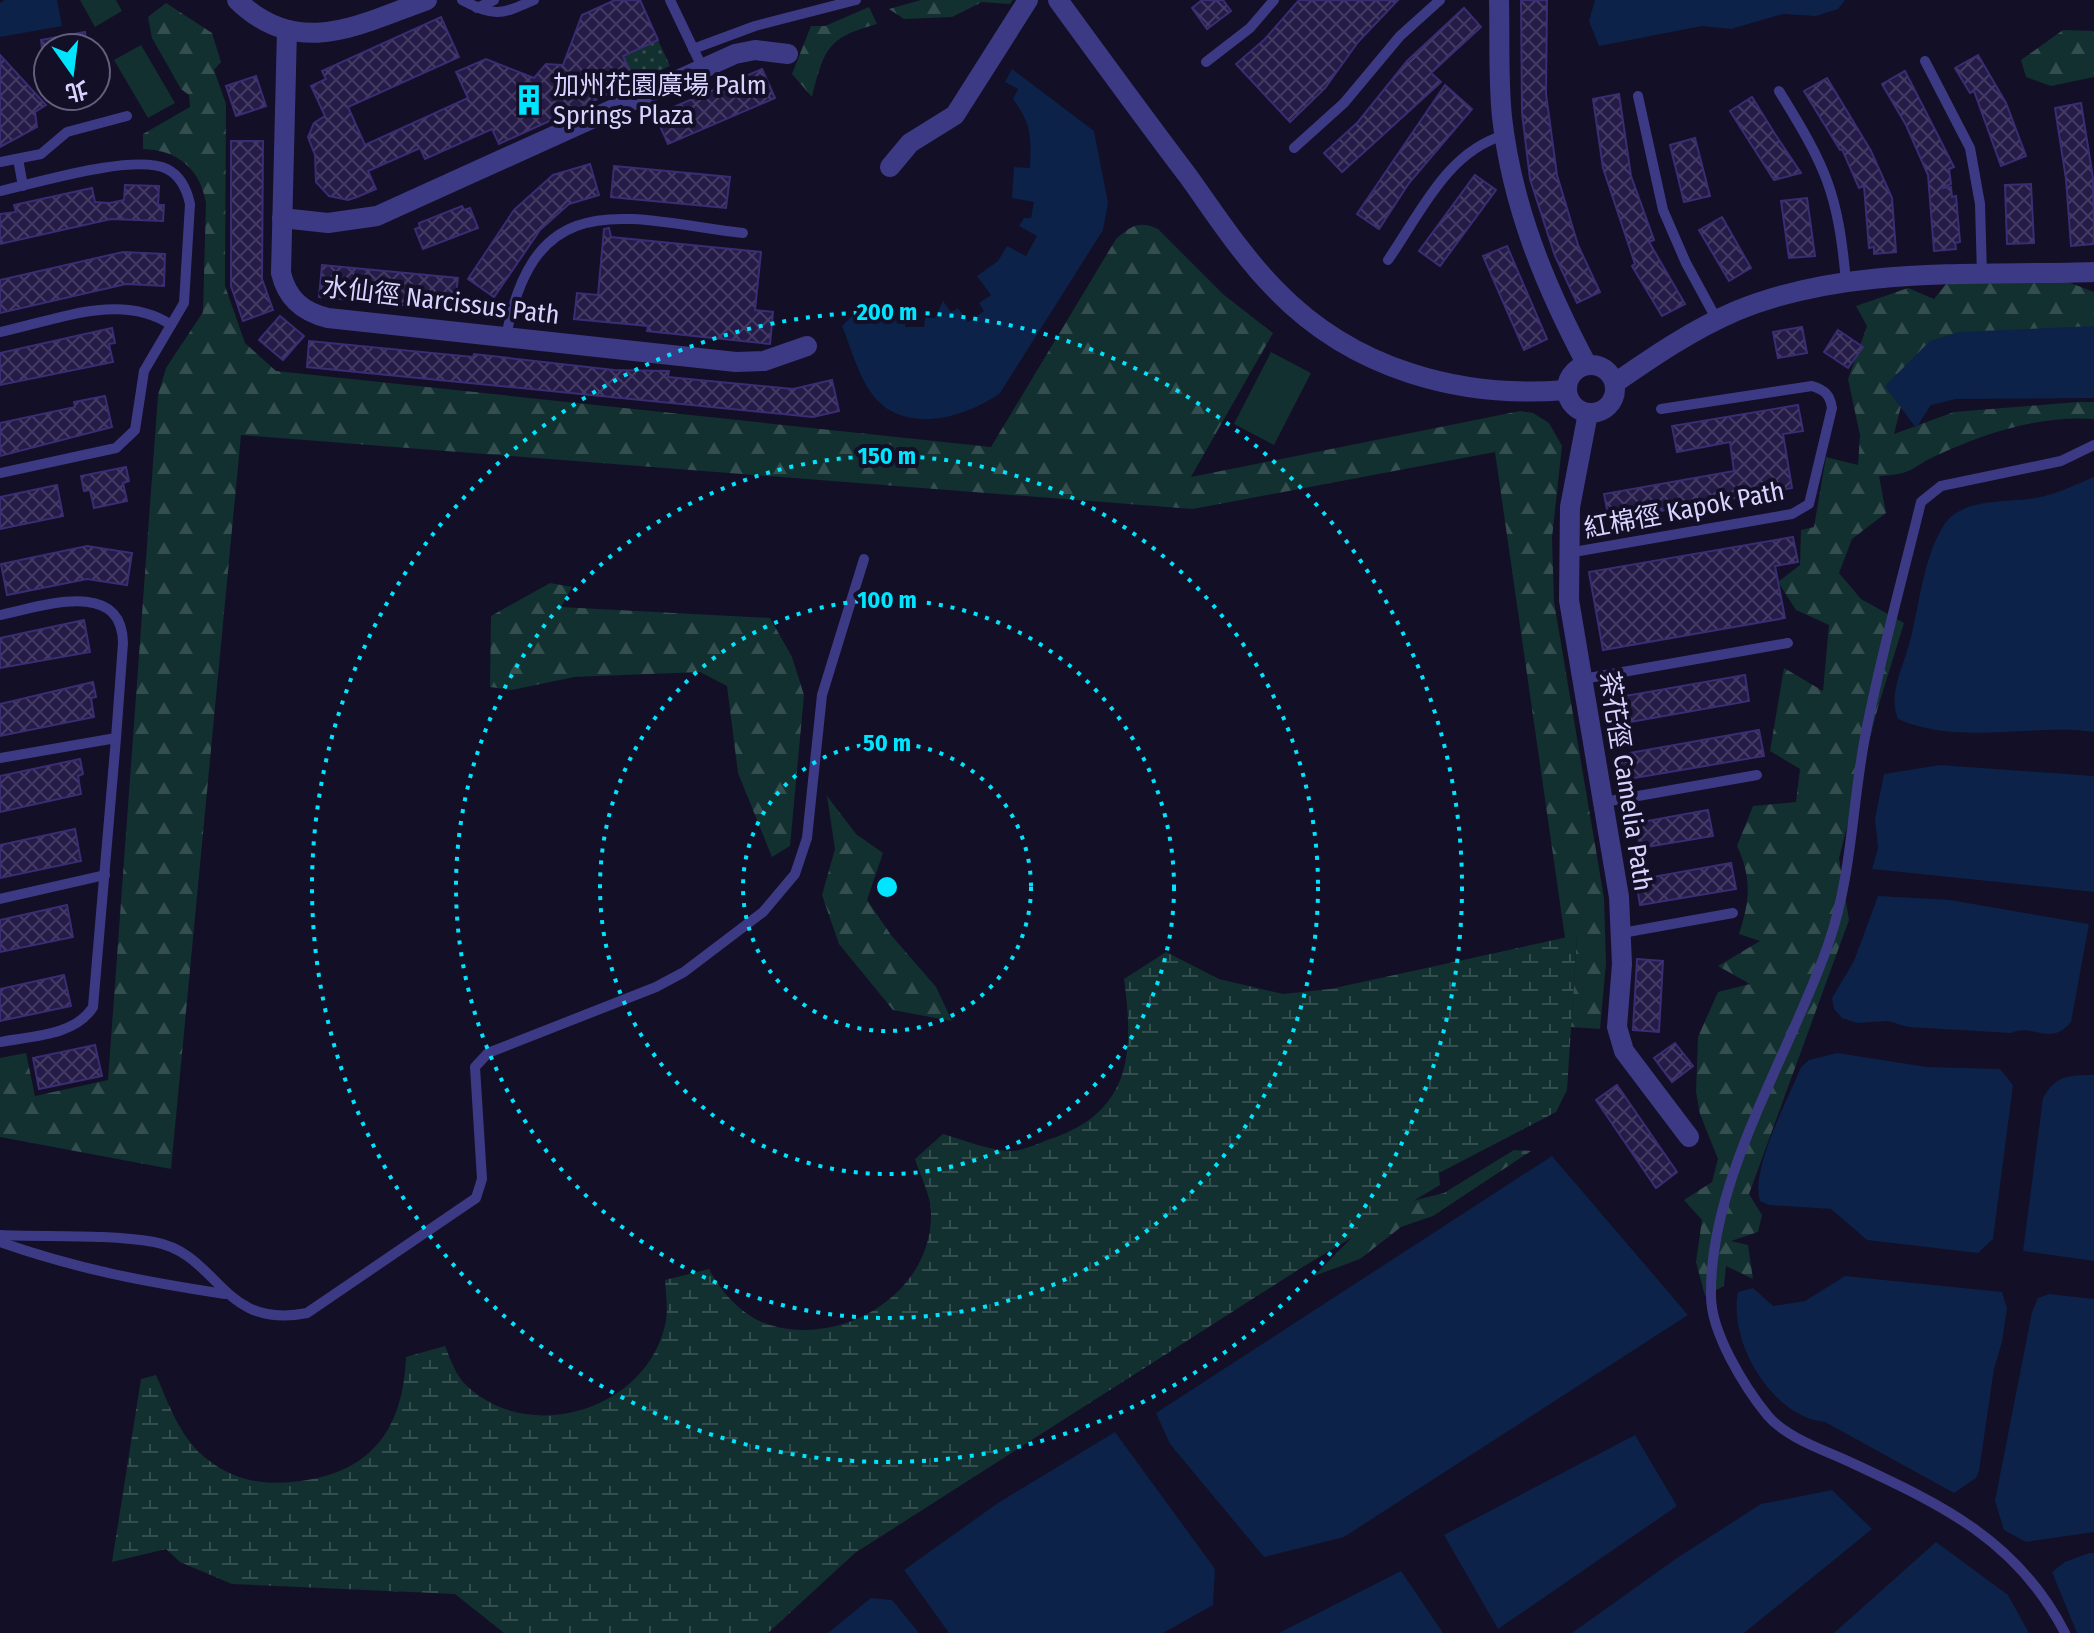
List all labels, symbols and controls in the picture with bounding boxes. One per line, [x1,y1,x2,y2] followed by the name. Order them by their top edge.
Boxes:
[32,32,112,112] north arrow
[553,70,767,131] place label: 加州花園廣場 Palm Springs Plaza
[63,75,91,107] text: 北
[512,83,546,117] building icon: 加州花園廣場 Palm Springs Plaza
[321,271,561,331] street label: 水仙徑 Narcissus Path
[856,298,917,326] text: 200 m
[858,442,916,470] text: 150 m
[1581,475,1787,545] street label: 紅棉徑 Kapok Path
[857,586,917,614] text: 100 m
[1593,669,1659,893] street label: 茶花徑 Camelia Path
[863,729,911,757] text: 50 m
[873,873,901,901] centre of rings

